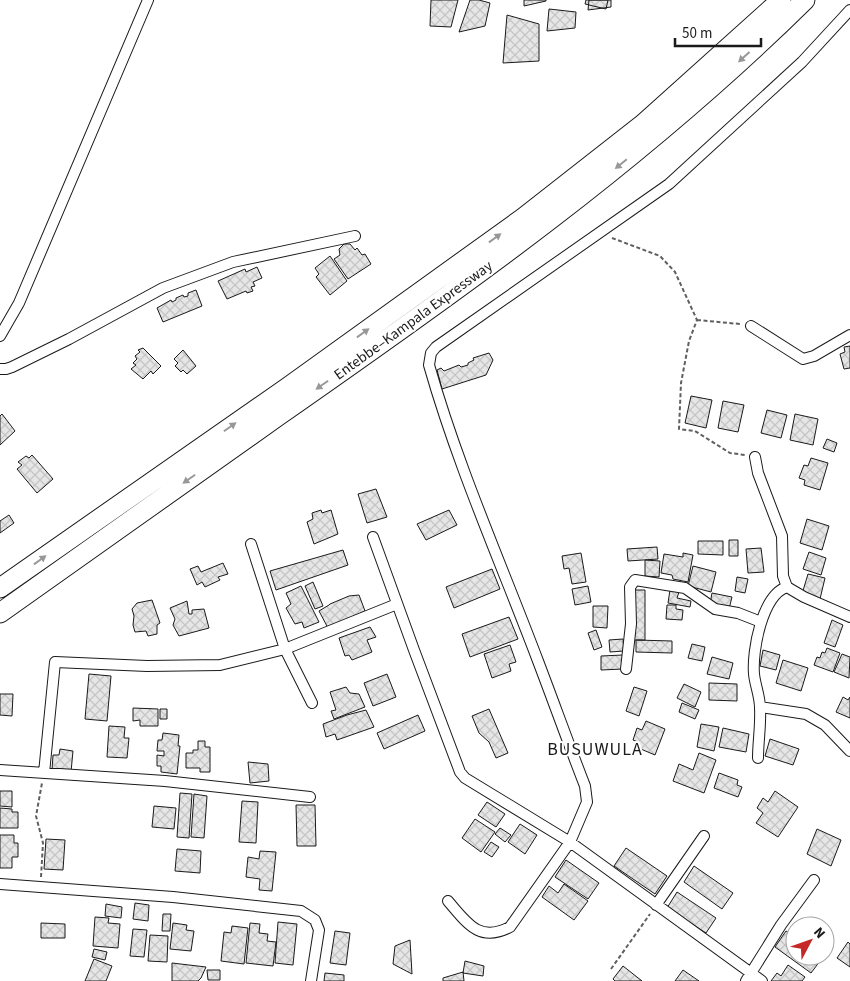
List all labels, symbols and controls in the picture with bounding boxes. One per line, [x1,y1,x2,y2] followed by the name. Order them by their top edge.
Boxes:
[675,15,761,47] scale bar
[682,23,712,44] text: 50 m
[737,52,750,63] one-way arrow
[615,158,628,169] one-way arrow
[488,233,502,243] one-way arrow
[330,256,497,385] street label: Entebbe–Kampala Expressway
[356,328,370,338] one-way arrow
[315,380,329,390] one-way arrow
[223,422,237,432] one-way arrow
[182,474,196,484] one-way arrow
[33,555,47,565] one-way arrow
[547,737,643,762] district label: BUSUWULA
[785,916,835,966] north arrow
[808,923,830,943] text: N

